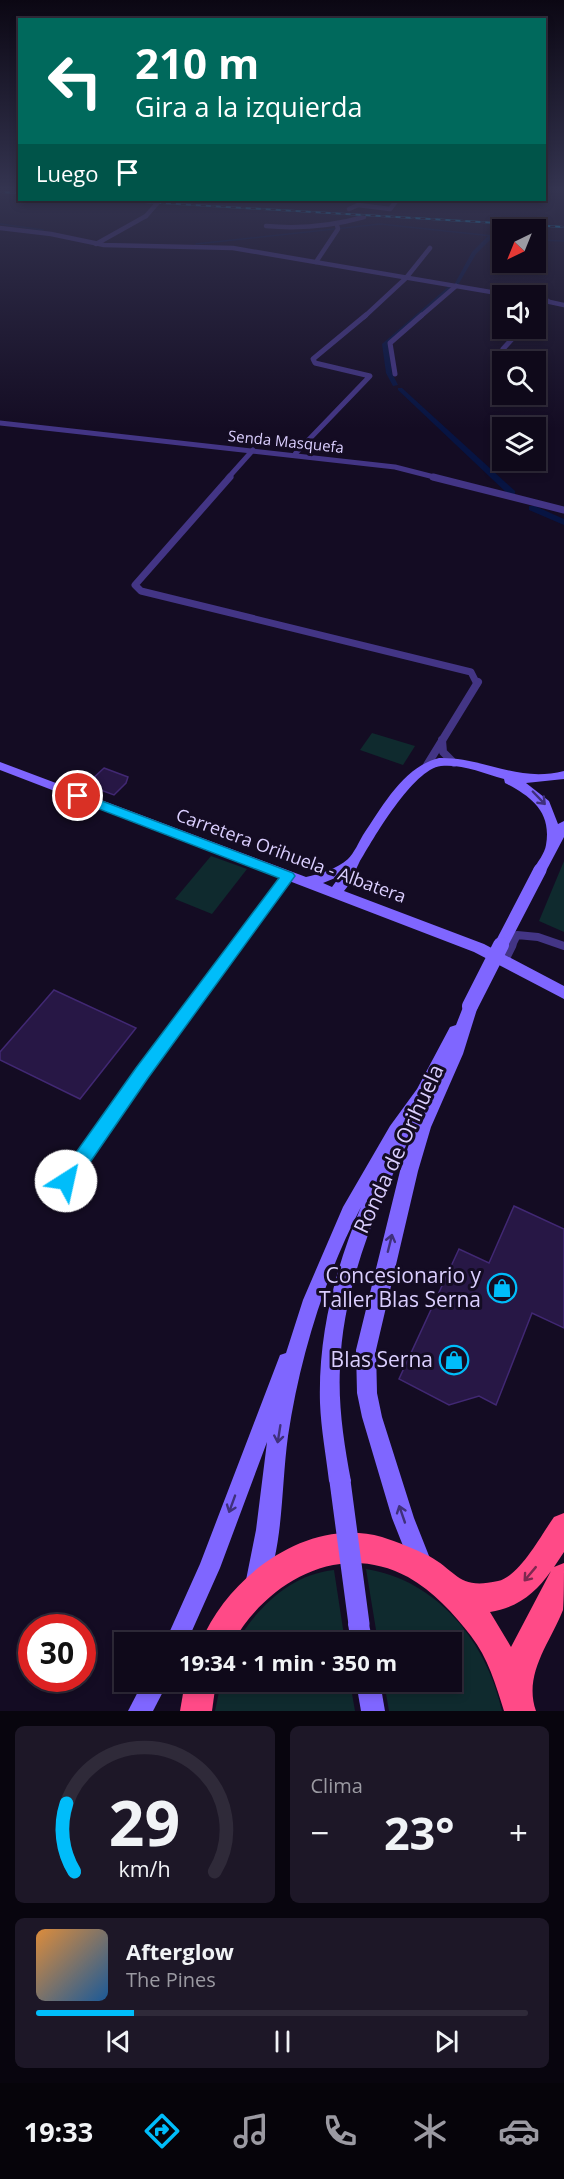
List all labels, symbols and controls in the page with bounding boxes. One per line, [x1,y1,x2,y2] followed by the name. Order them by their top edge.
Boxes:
[135,34,259,91] text: 210 m
[36,42,114,120] icon: left
[135,88,362,125] text: Gira a la izquierda
[111,156,144,189] icon: arrive
[36,158,99,188] text: Luego
[492,219,546,273] north arrow
[492,219,546,471] map controls
[492,285,546,339] button: sound
[492,351,546,405] button: search
[492,417,546,471] button: layers
[227,425,345,457] street label: Senda Masquefa
[52,770,103,821] pin
[61,779,94,812] icon: arrive
[531,791,546,806] one-way arrow
[173,802,410,908] street label: Carretera Orihuela - Albatera
[347,1060,450,1238] street label: Ronda de Orihuela
[34,1149,98,1213] position arrow
[385,1233,397,1252] one-way arrow
[319,1261,481,1313] place label: Concesionario y Taller Blas Serna
[486,1272,518,1304] shop icon: Concesionario y Taller Blas Serna
[438,1344,470,1376] shop icon: Blas Serna
[331,1345,433,1373] place label: Blas Serna
[273,1424,284,1444] one-way arrow
[226,1494,237,1513] one-way arrow
[396,1504,407,1523] one-way arrow
[523,1566,537,1581] one-way arrow
[18,1614,96,1692] speed limit sign: 30
[179,1647,397,1677] text: 19:34 · 1 min · 350 m
[311,1772,363,1799] text: Clima
[109,1779,180,1864] text: 29
[384,1802,455,1863] text: 23°
[311,1810,329,1855] text: −
[509,1810,528,1855] text: +
[119,1854,171,1883] text: km/h
[126,1936,234,1966] text: Afterglow
[126,1966,216,1993] text: The Pines
[102,2025,135,2058] icon: previous
[266,2025,299,2058] icon: pause
[430,2025,463,2058] icon: next
[141,2110,183,2152] icon: directions
[230,2110,272,2152] icon: music
[319,2110,361,2152] icon: phone
[409,2110,451,2152] icon: climate
[498,2110,540,2152] icon: car
[24,2113,93,2150] text: 19:33

